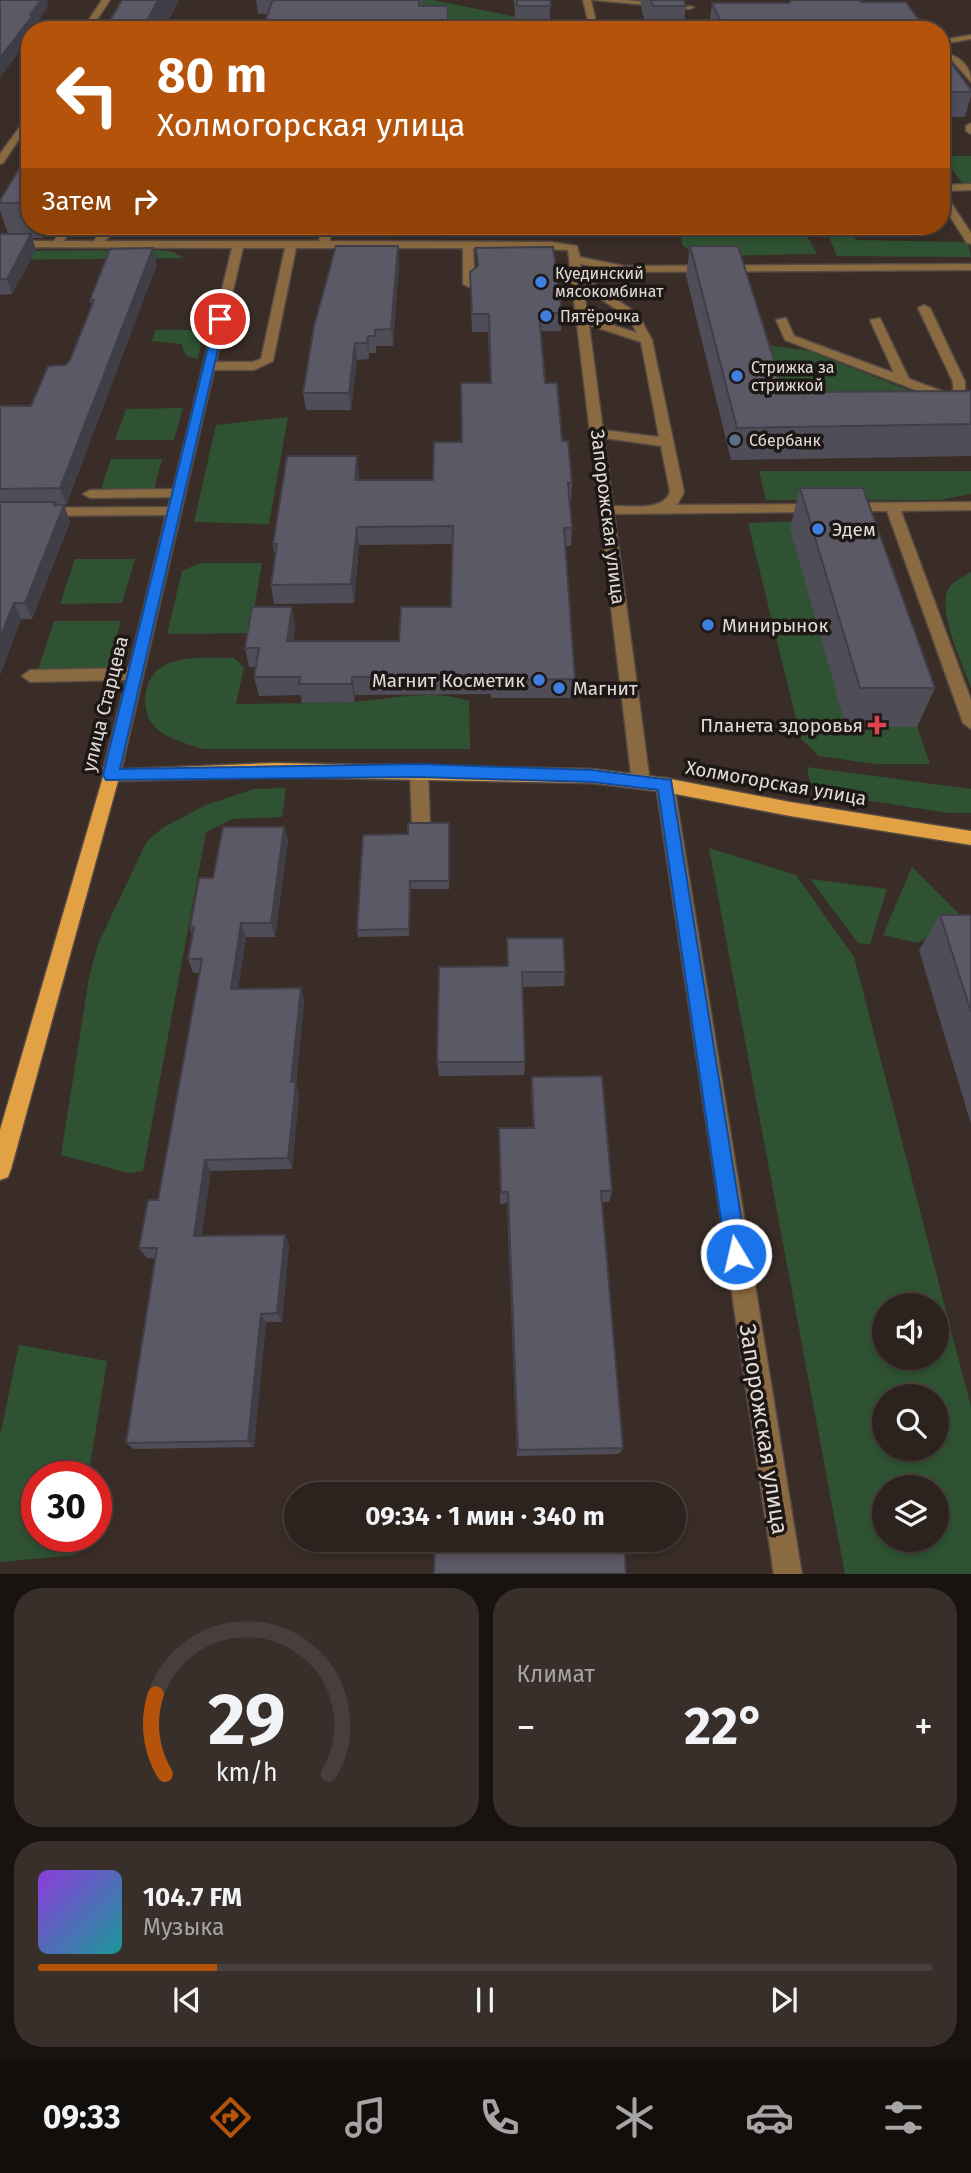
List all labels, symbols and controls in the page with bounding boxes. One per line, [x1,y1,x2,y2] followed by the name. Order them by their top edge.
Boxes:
[157,46,267,105] text: 80 m
[42,49,133,140] icon: left
[157,106,466,144] text: Холмогорская улица
[126,182,164,220] icon: right
[42,186,112,217] text: Затем
[555,264,664,301] place label: Куединский мясокомбинат
[533,274,549,290] marker: Куединский мясокомбинат
[190,289,250,349] pin
[201,300,239,338] icon: arrive
[560,307,640,326] place label: Пятёрочка
[538,308,554,324] marker: Пятёрочка
[751,358,835,395] place label: Стрижка за стрижкой
[729,368,745,384] marker: Стрижка за стрижкой
[586,428,630,606] street label: Запорожская улица
[749,431,821,450] place label: Сбербанк
[727,432,743,448] marker: Сбербанк
[832,518,876,541] place label: Эдем
[810,521,826,537] marker: Эдем
[722,614,828,637] place label: Минирынок
[700,617,716,633] marker: Минирынок
[77,634,133,774] street label: улица Старцева
[372,669,525,692] place label: Магнит Косметик
[531,672,547,688] marker: Магнит Косметик
[573,677,638,700] place label: Магнит
[551,680,567,696] marker: Магнит
[700,714,863,737] place label: Планета здоровья
[869,717,885,733] marker: Планета здоровья
[684,756,868,810] street label: Холмогорская улица
[699,1217,773,1291] position arrow
[872,1293,949,1552] map controls
[872,1293,949,1370] button: sound
[734,1322,794,1536] street label: Запорожская улица
[872,1384,949,1461] button: search
[21,1461,112,1552] speed limit sign: 30
[872,1475,949,1552] button: layers
[365,1501,605,1532] text: 09:34 · 1 мин · 340 m
[517,1660,595,1688] text: Климат
[207,1676,285,1763] text: 29
[684,1695,765,1758] text: 22°
[517,1704,536,1750] text: −
[914,1704,933,1750] text: +
[215,1757,277,1787] text: km/h
[143,1882,242,1913] text: 104.7 FM
[143,1913,224,1941] text: Музыка
[168,1981,206,2019] icon: previous
[466,1981,504,2019] icon: pause
[765,1981,803,2019] icon: next
[206,2093,255,2142] icon: directions
[341,2093,390,2142] icon: music
[475,2093,524,2142] icon: phone
[610,2093,659,2142] icon: climate
[745,2093,794,2142] icon: car
[879,2093,928,2142] icon: filters
[43,2098,121,2136] text: 09:33

